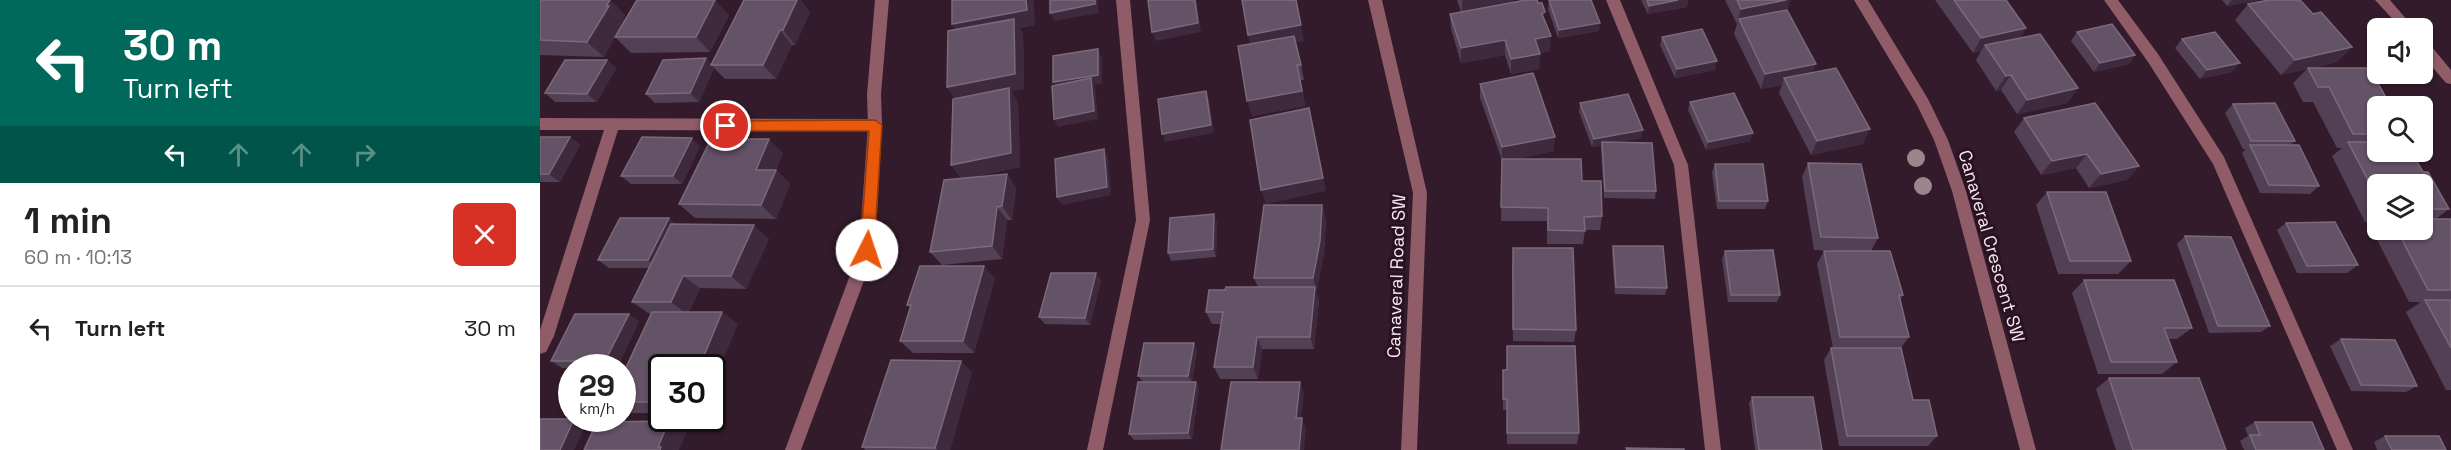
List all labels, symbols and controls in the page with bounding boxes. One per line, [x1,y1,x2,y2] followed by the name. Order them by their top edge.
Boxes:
[2367,18,2433,240] map controls
[2367,18,2433,84] button: sound
[123,19,222,72] text: 30 m
[24,24,102,102] icon: left
[123,71,233,106] text: Turn left
[2367,96,2433,162] button: search
[700,100,751,151] pin
[709,109,742,142] icon: arrive
[159,138,192,171] icon: left
[222,138,255,171] icon: ahead
[285,138,318,171] icon: ahead
[348,138,381,171] icon: right
[1954,147,2031,345] street label: Canaveral Crescent SW
[2367,174,2433,240] button: layers
[1382,193,1410,358] street label: Canaveral Road SW
[24,198,112,244] text: 1 min
[453,203,516,266] button: close
[835,218,899,282] position arrow
[24,244,132,270] text: 60 m · 10:13
[24,312,57,345] icon: left
[75,314,165,342] text: Turn left
[464,314,516,342] text: 30 m
[648,354,726,432] speed limit sign: 30
[579,366,615,405] text: 29
[579,399,615,418] text: km/h

